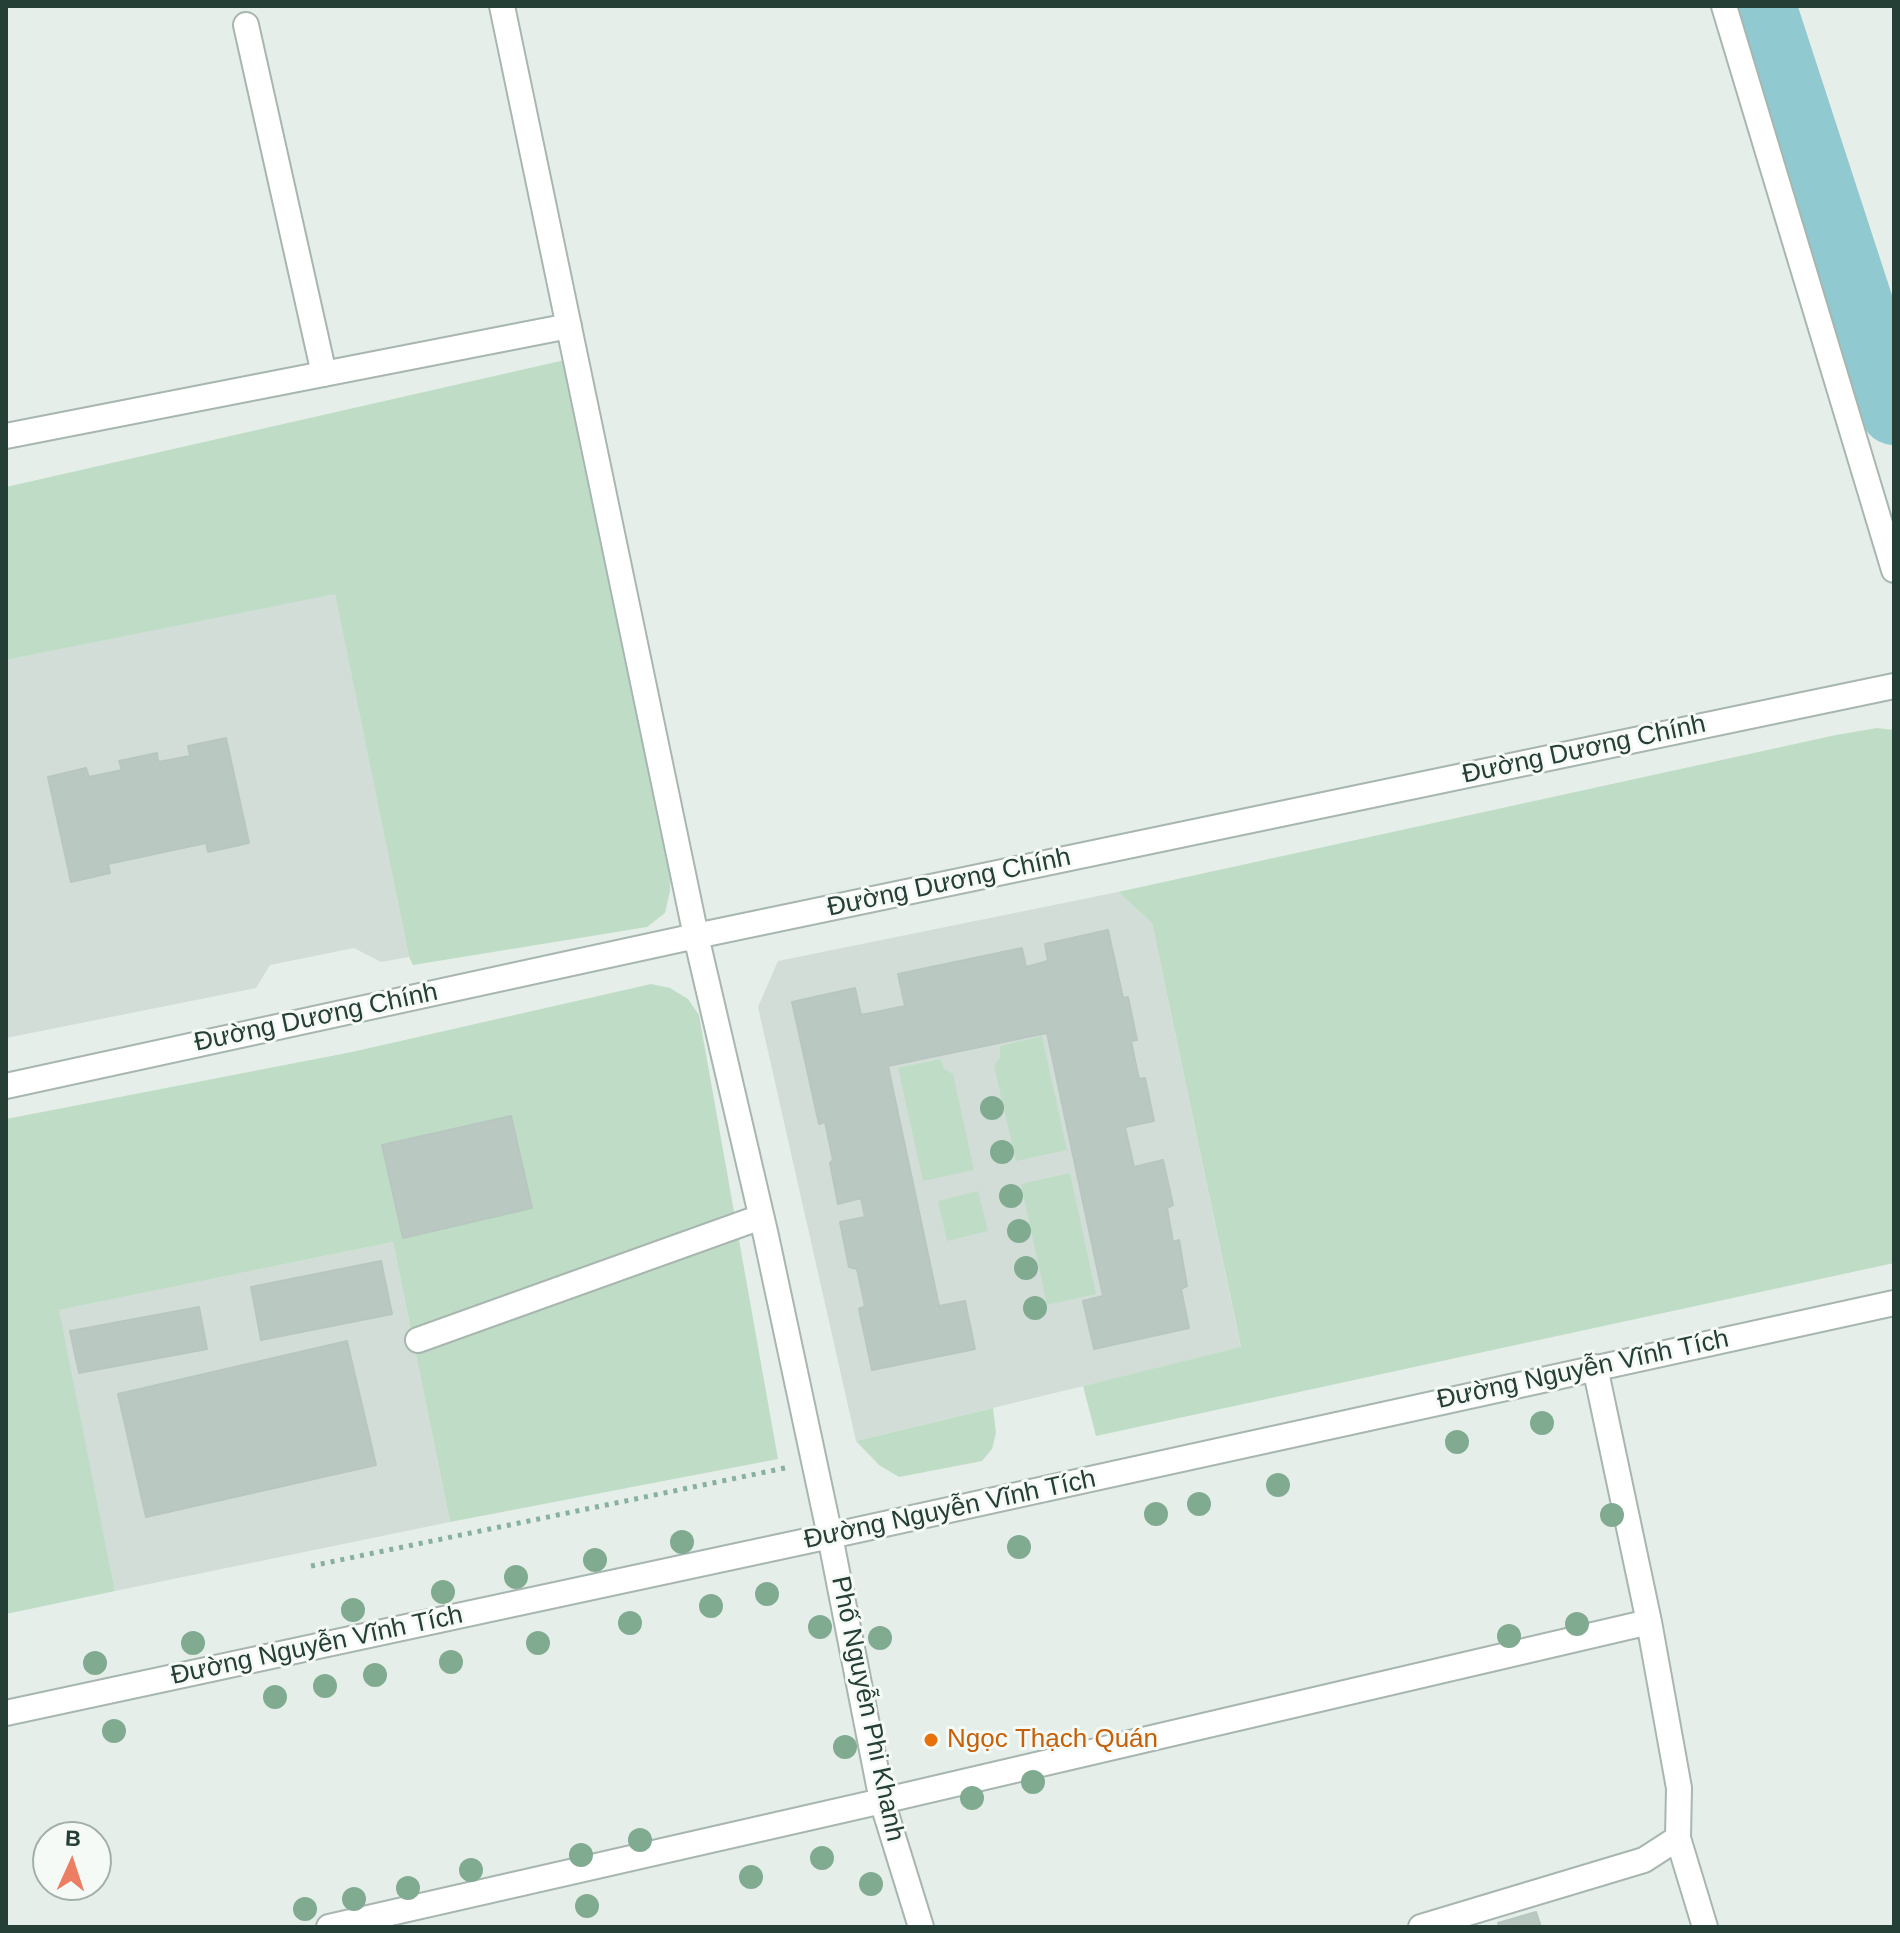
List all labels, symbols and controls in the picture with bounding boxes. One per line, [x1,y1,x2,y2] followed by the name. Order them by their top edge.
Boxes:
[1459,709,1709,791] street label: Đường Dương Chính
[824,842,1074,924] street label: Đường Dương Chính
[191,977,441,1059] street label: Đường Dương Chính
[1434,1324,1732,1416] street label: Đường Nguyễn Vĩnh Tích
[801,1464,1099,1556] street label: Đường Nguyễn Vĩnh Tích
[824,1574,910,1844] street label: Phố Nguyễn Phi Khanh
[168,1600,466,1692] street label: Đường Nguyễn Vĩnh Tích
[947,1724,1158,1756] place label: Ngọc Thạch Quán
[922,1731,940,1749] marker: Ngọc Thạch Quán
[32,1821,112,1901] north arrow
[65,1826,82,1851] text: B

